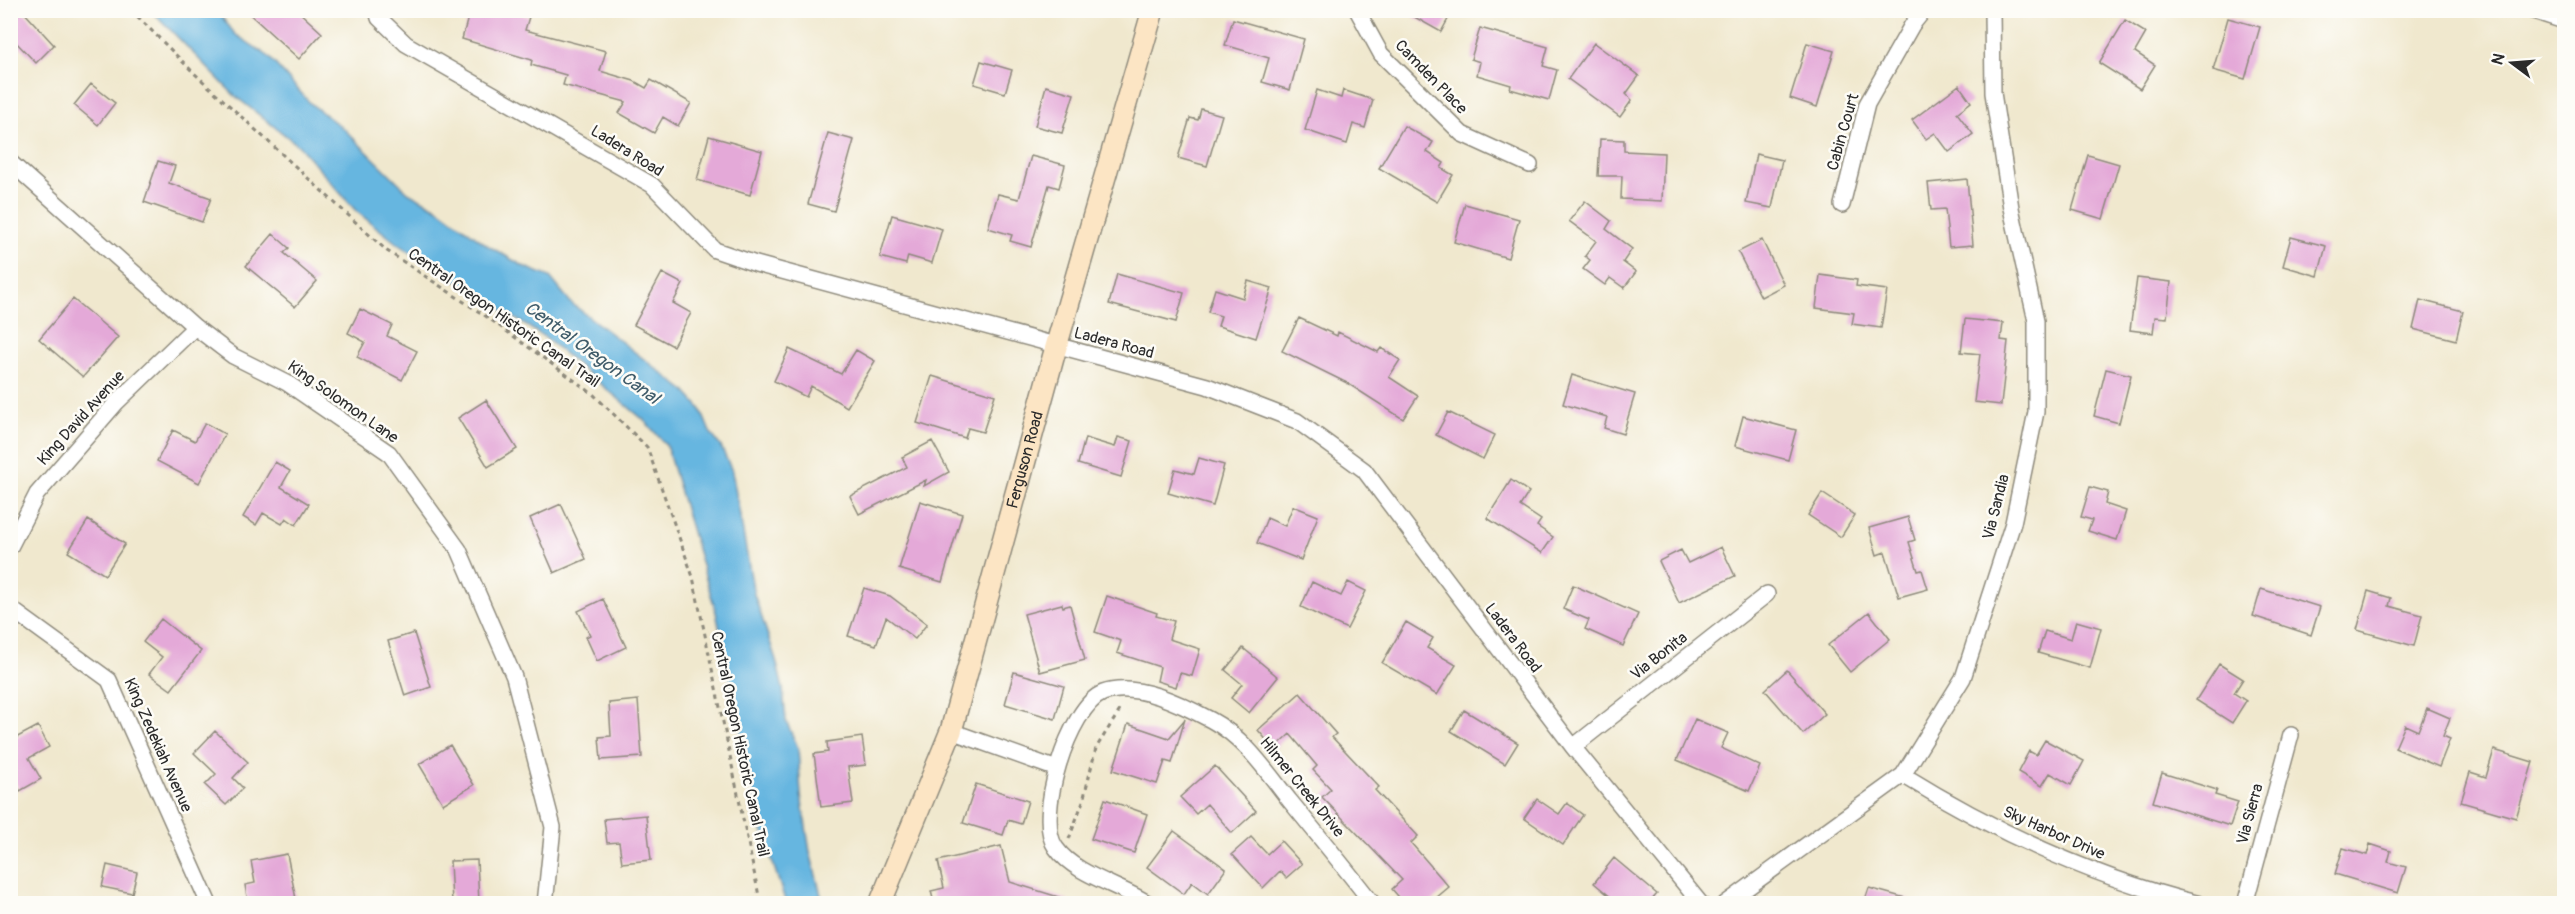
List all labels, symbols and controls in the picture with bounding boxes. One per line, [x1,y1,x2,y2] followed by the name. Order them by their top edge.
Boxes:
[2482,33,2542,93] north arrow
[1391,36,1472,118] street label: Camden Place
[2487,51,2510,67] text: N
[1822,91,1864,173] street label: Cabin Court
[587,121,667,181] street label: Ladera Road
[404,244,604,392] street label: Central Oregon Historic Canal Trail
[520,296,665,411] water label: Central Oregon Canal
[1072,323,1156,363] street label: Ladera Road
[284,356,402,448] street label: King Solomon Lane
[33,366,129,470] street label: King David Avenue
[1002,409,1048,511] street label: Ferguson Road
[1978,472,2014,542] street label: Via Sandia
[1480,599,1546,677] street label: Ladera Road
[1627,628,1691,684] street label: Via Bonita
[706,630,774,858] street label: Central Oregon Historic Canal Trail
[119,675,197,815] street label: King Zedekiah Avenue
[1255,733,1349,841] street label: Hilmer Creek Drive
[2232,781,2268,847] street label: Via Sierra
[2000,802,2108,864] street label: Sky Harbor Drive

